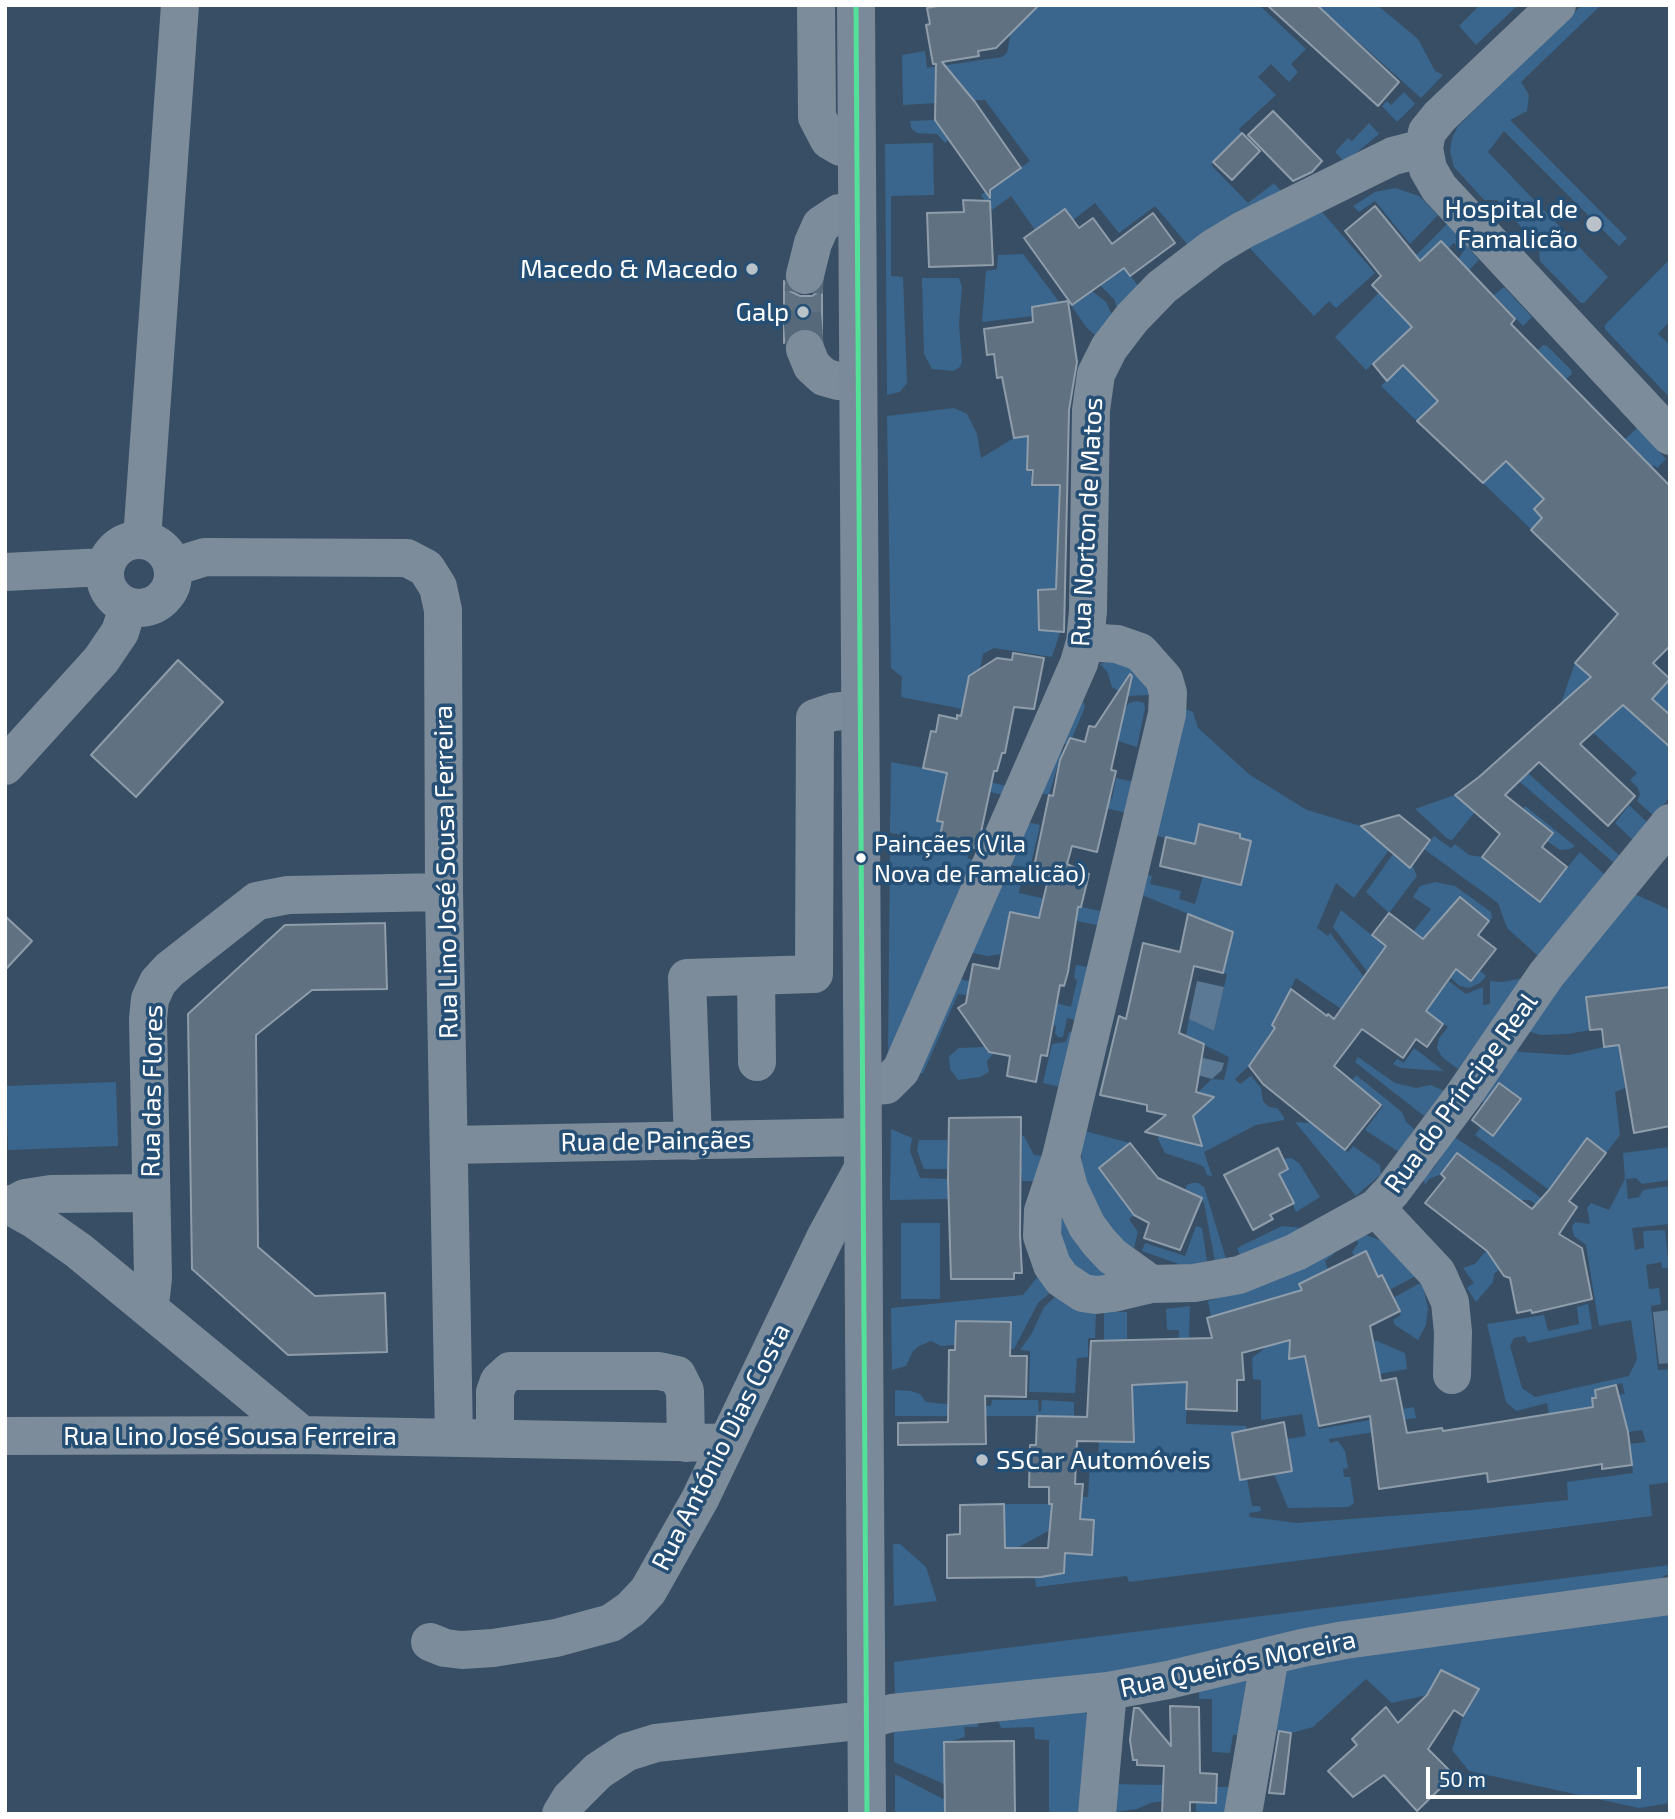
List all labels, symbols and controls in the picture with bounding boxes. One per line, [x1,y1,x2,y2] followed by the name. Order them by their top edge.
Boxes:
[1445,193,1578,255] place label: Hospital de Famalicão
[1584,214,1604,234] marker: Hospital de Famalicão
[520,253,738,285] place label: Macedo & Macedo
[744,261,760,277] marker: Macedo & Macedo
[736,296,789,328] place label: Galp
[795,304,811,320] marker: Galp
[1065,397,1109,647] street label: Rua Norton de Matos
[427,705,465,1039] street label: Rua Lino José Sousa Ferreira
[874,830,1086,886] place label: Painçães (Vila Nova de Famalicão)
[854,851,868,865] marker: Painçães (Vila Nova de Famalicão)
[1378,987,1544,1199] street label: Rua do Príncipe Real
[135,1004,169,1178] street label: Rua das Flores
[560,1124,752,1158] street label: Rua de Painçães
[645,1318,797,1576] street label: Rua António Dias Costa
[63,1420,397,1452] street label: Rua Lino José Sousa Ferreira
[996,1444,1211,1476] place label: SSCar Automóveis
[974,1452,990,1468] marker: SSCar Automóveis
[1117,1624,1359,1704] street label: Rua Queirós Moreira
[1430,1752,1645,1796] scale bar
[1439,1766,1486,1791] text: 50 m

